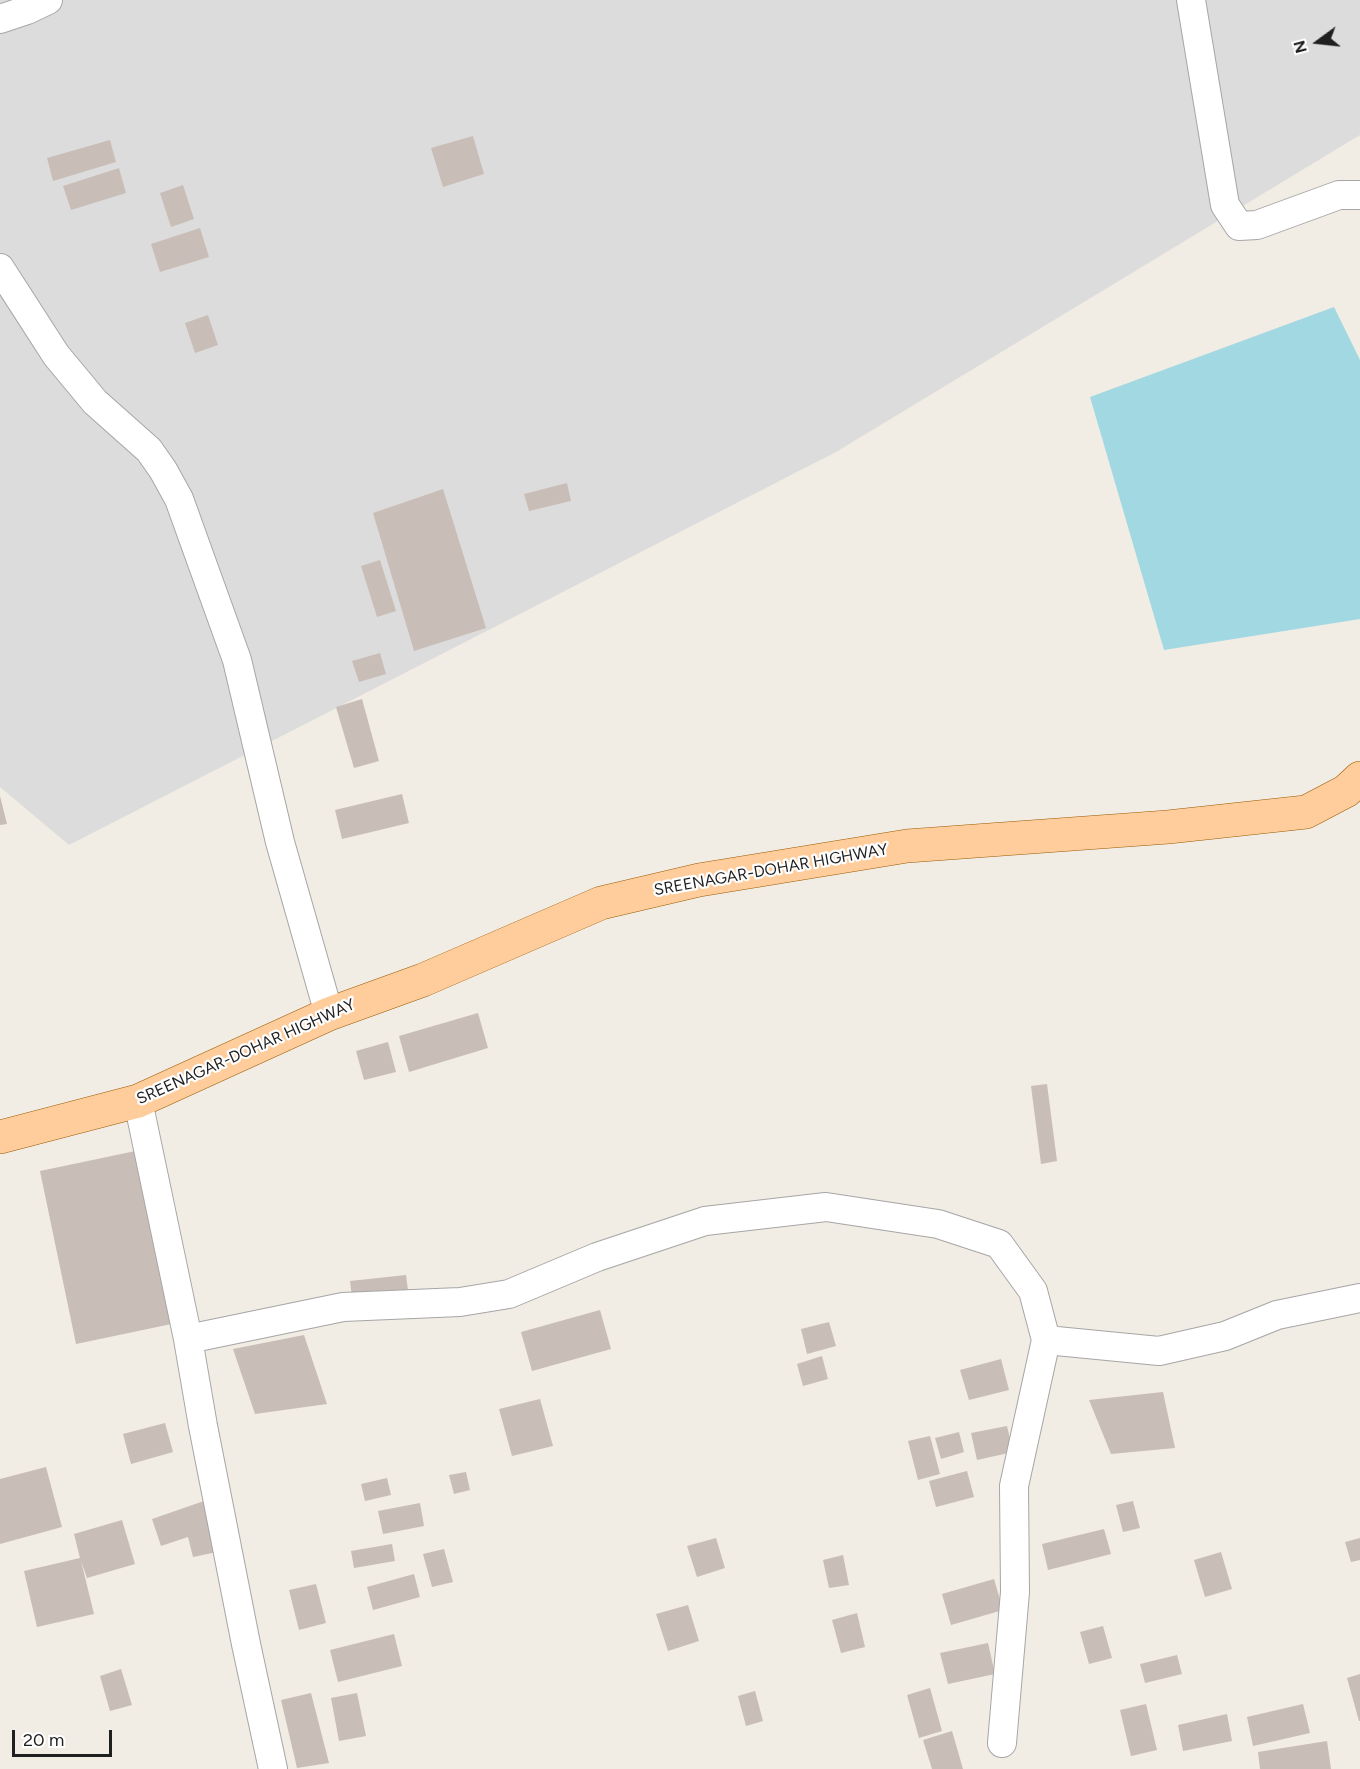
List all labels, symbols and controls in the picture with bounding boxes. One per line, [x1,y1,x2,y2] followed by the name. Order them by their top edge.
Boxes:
[1288,12,1348,72] north arrow
[1289,38,1311,55] text: N
[653,840,889,900] street label: SREENAGAR-DOHAR HIGHWAY
[134,995,358,1109] street label: SREENAGAR-DOHAR HIGHWAY
[15,1718,116,1756] scale bar
[23,1729,64,1751] text: 20 m

